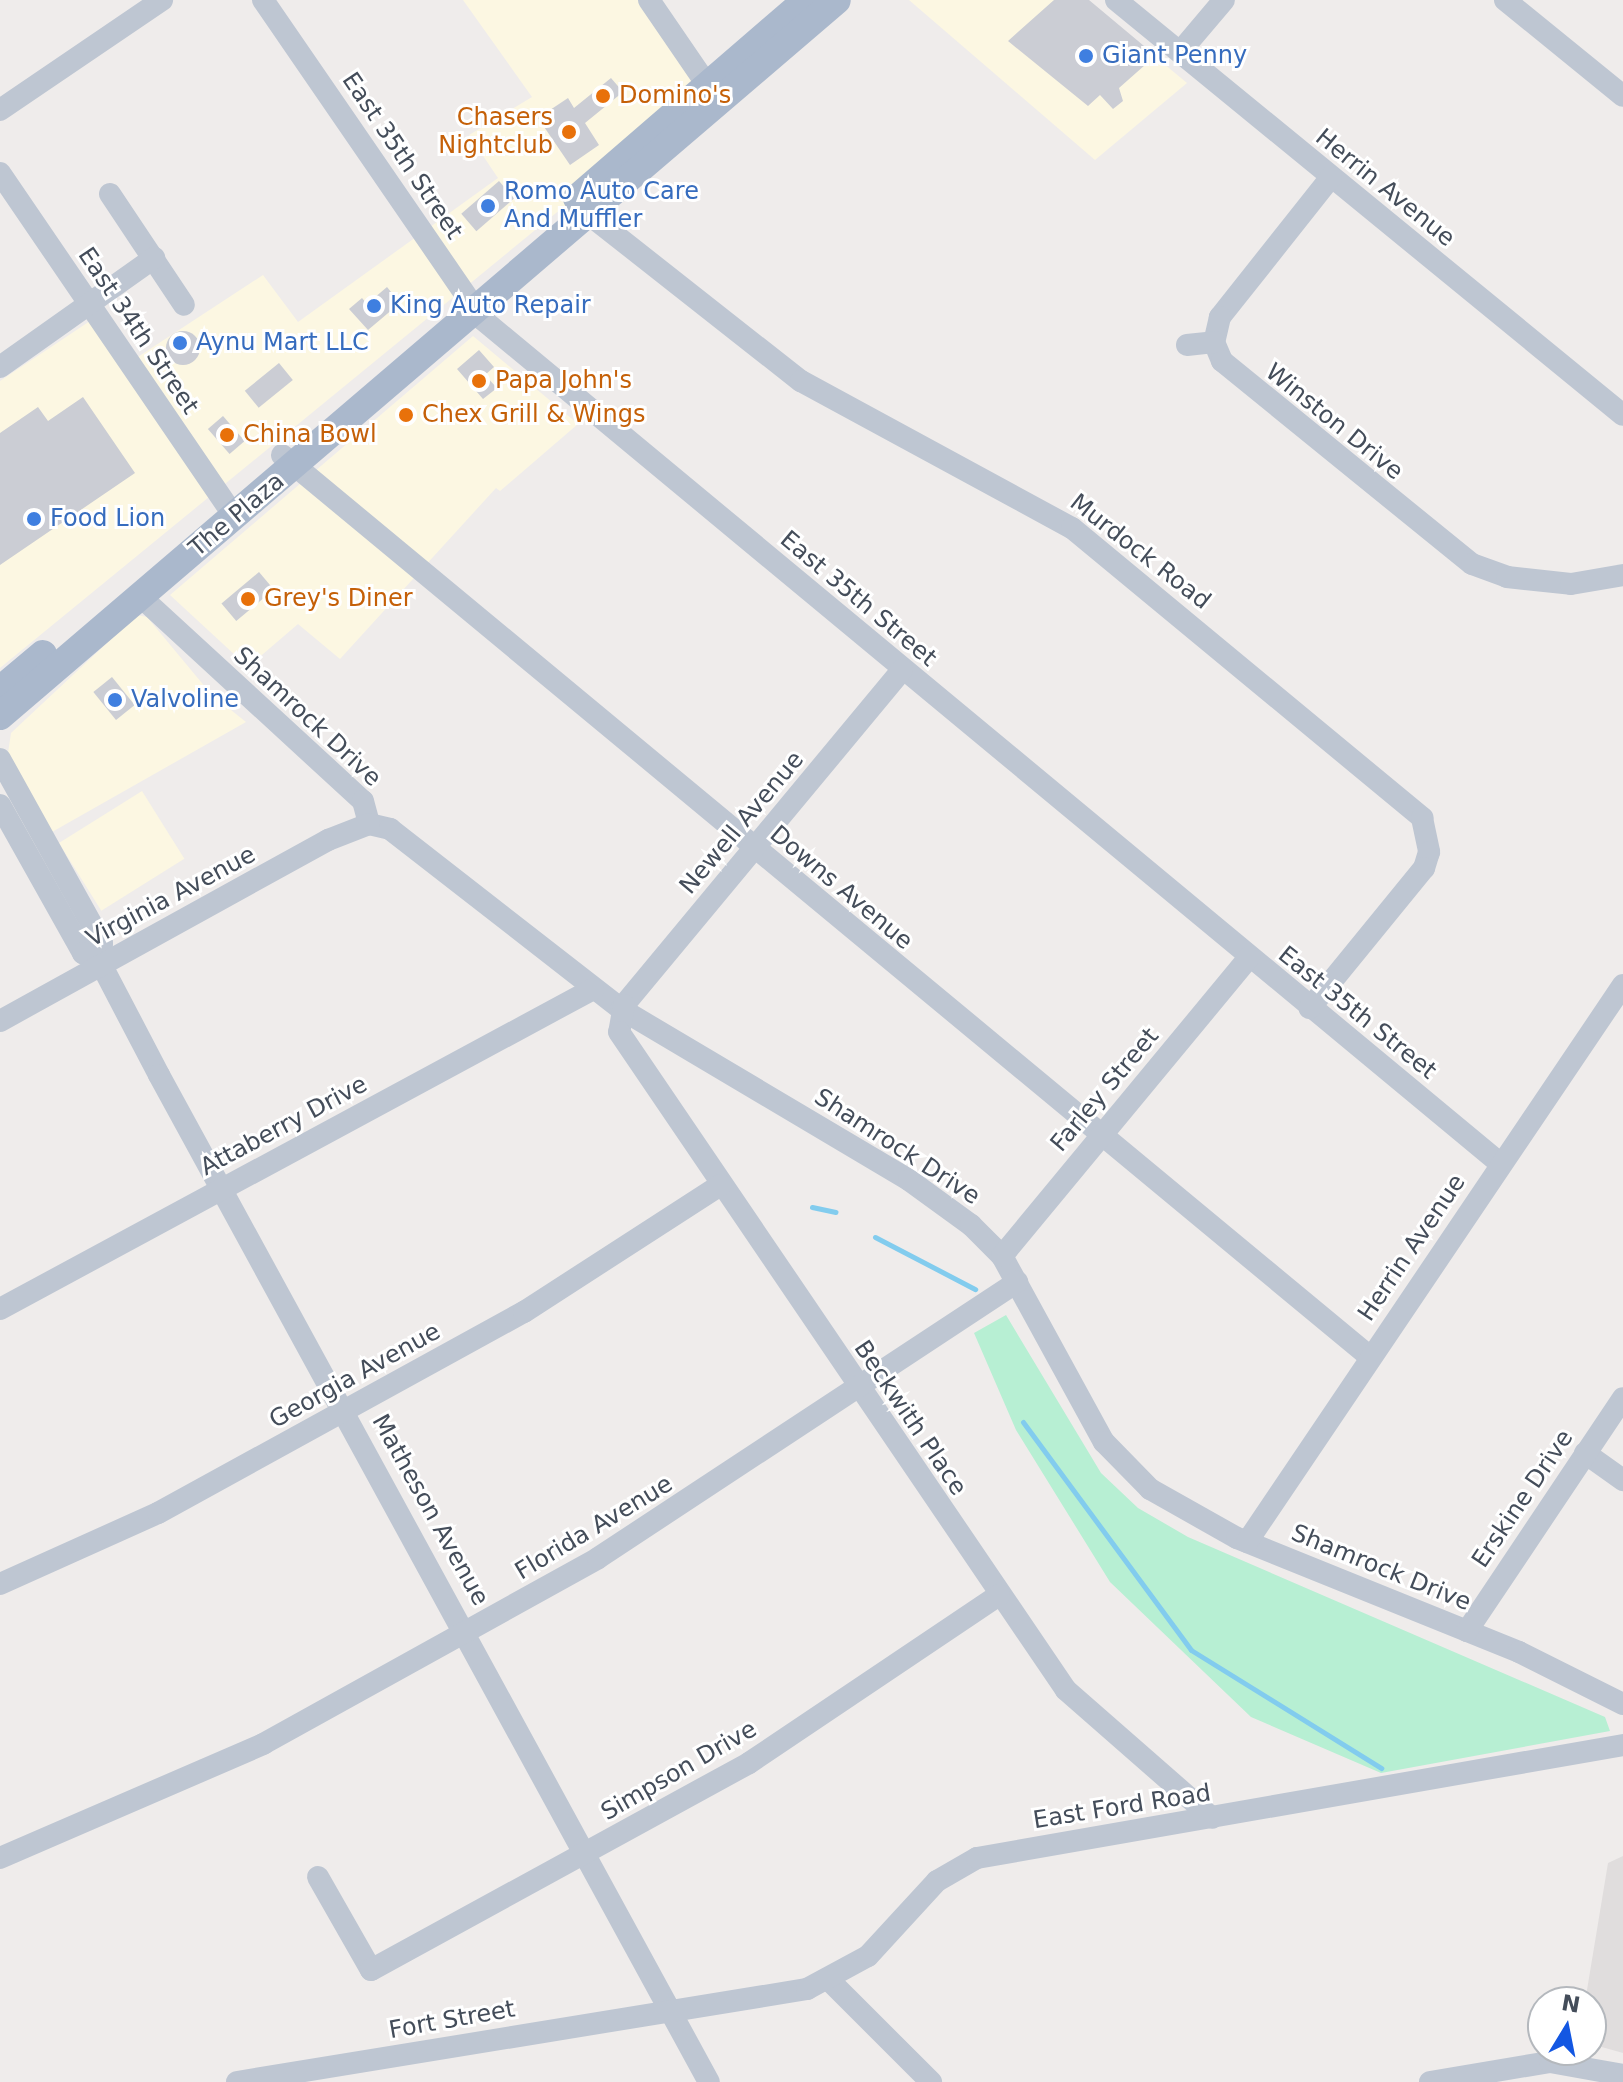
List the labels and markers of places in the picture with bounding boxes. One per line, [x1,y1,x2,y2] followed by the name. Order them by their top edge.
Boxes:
[1102,42,1247,70] place label: Giant Penny
[1077,47,1095,65] marker: Giant Penny
[619,82,731,110] place label: Domino's
[594,87,612,105] marker: Domino's
[438,104,553,160] place label: Chasers Nightclub
[560,123,578,141] marker: Chasers Nightclub
[504,178,699,234] place label: Romo Auto Care And Muffler
[479,197,497,215] marker: Romo Auto Care And Muffler
[390,292,591,320] place label: King Auto Repair
[365,297,383,315] marker: King Auto Repair
[196,329,369,357] place label: Aynu Mart LLC
[171,334,189,352] marker: Aynu Mart LLC
[495,367,632,395] place label: Papa John's
[470,372,488,390] marker: Papa John's
[422,401,645,429] place label: Chex Grill & Wings
[397,406,415,424] marker: Chex Grill & Wings
[243,421,377,449] place label: China Bowl
[218,426,236,444] marker: China Bowl
[50,505,165,533] place label: Food Lion
[25,510,43,528] marker: Food Lion
[264,585,413,613] place label: Grey's Diner
[239,590,257,608] marker: Grey's Diner
[131,686,239,714] place label: Valvoline
[106,691,124,709] marker: Valvoline

